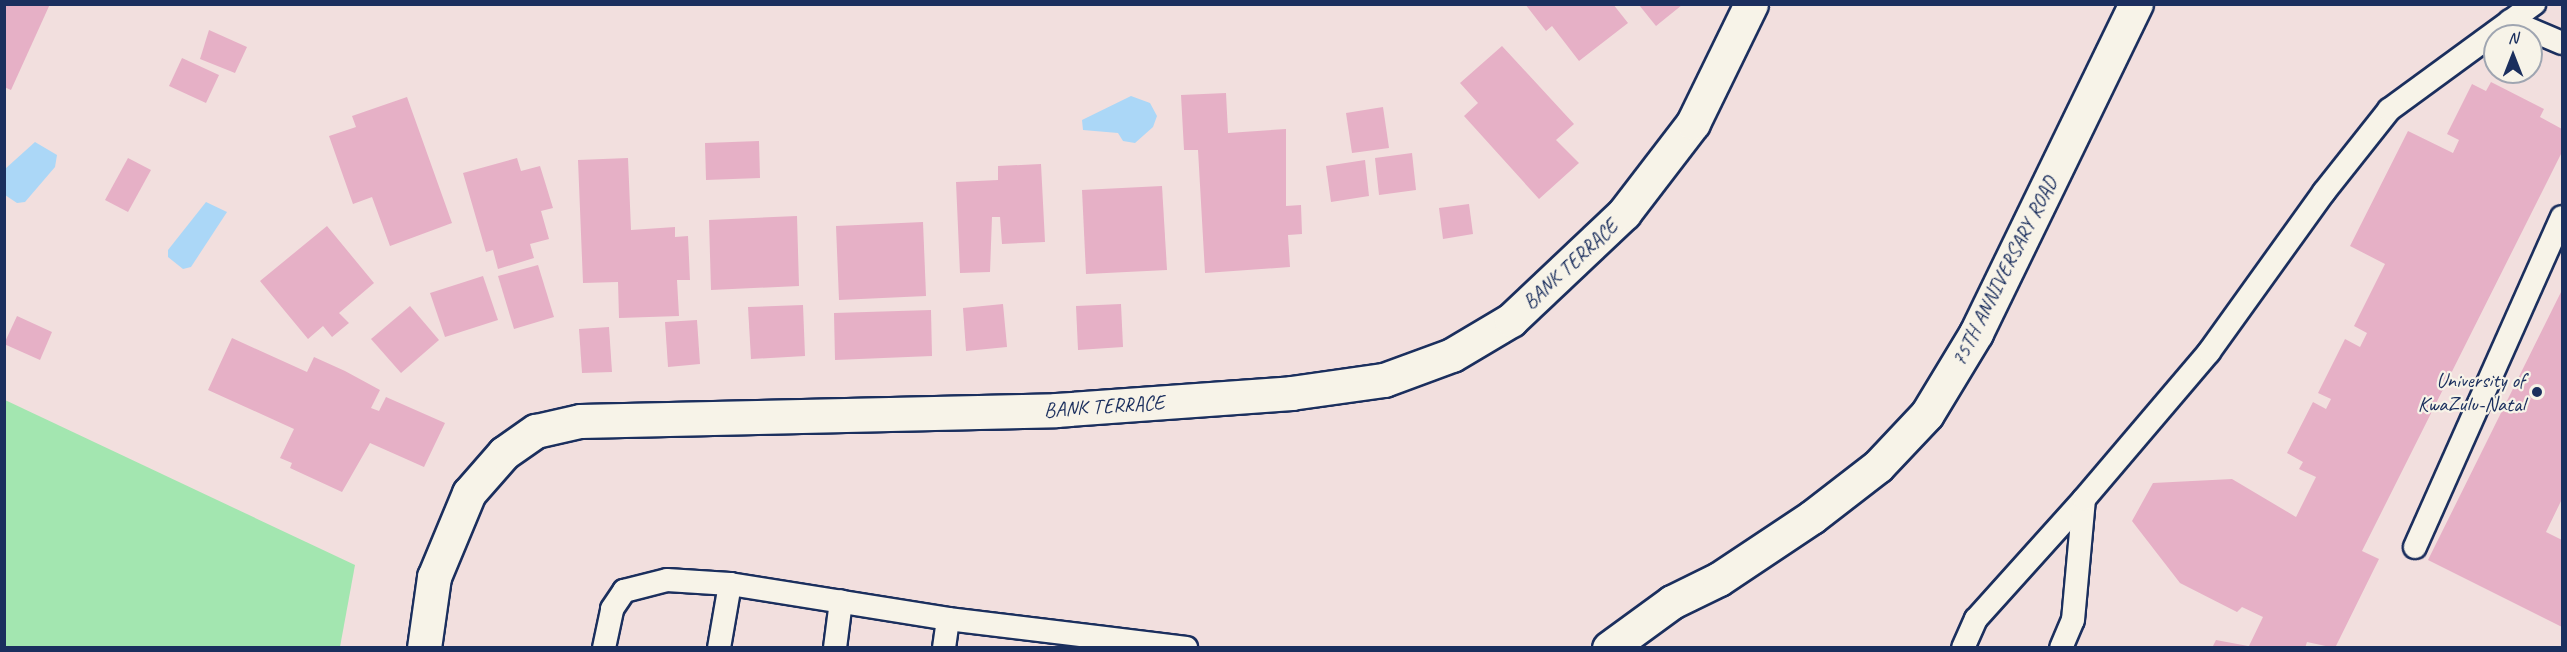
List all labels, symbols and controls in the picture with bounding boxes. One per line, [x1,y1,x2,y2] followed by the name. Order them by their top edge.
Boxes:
[2483,24,2543,84] north arrow
[2508,28,2518,48] text: N
[1945,172,2063,370] street label: 75TH ANNIVERSARY ROAD
[1517,214,1623,314] street label: BANK TERRACE
[2418,367,2525,417] place label: University of KwaZulu-Natal
[2530,385,2544,399] marker: University of KwaZulu-Natal
[1043,389,1165,423] street label: BANK TERRACE

